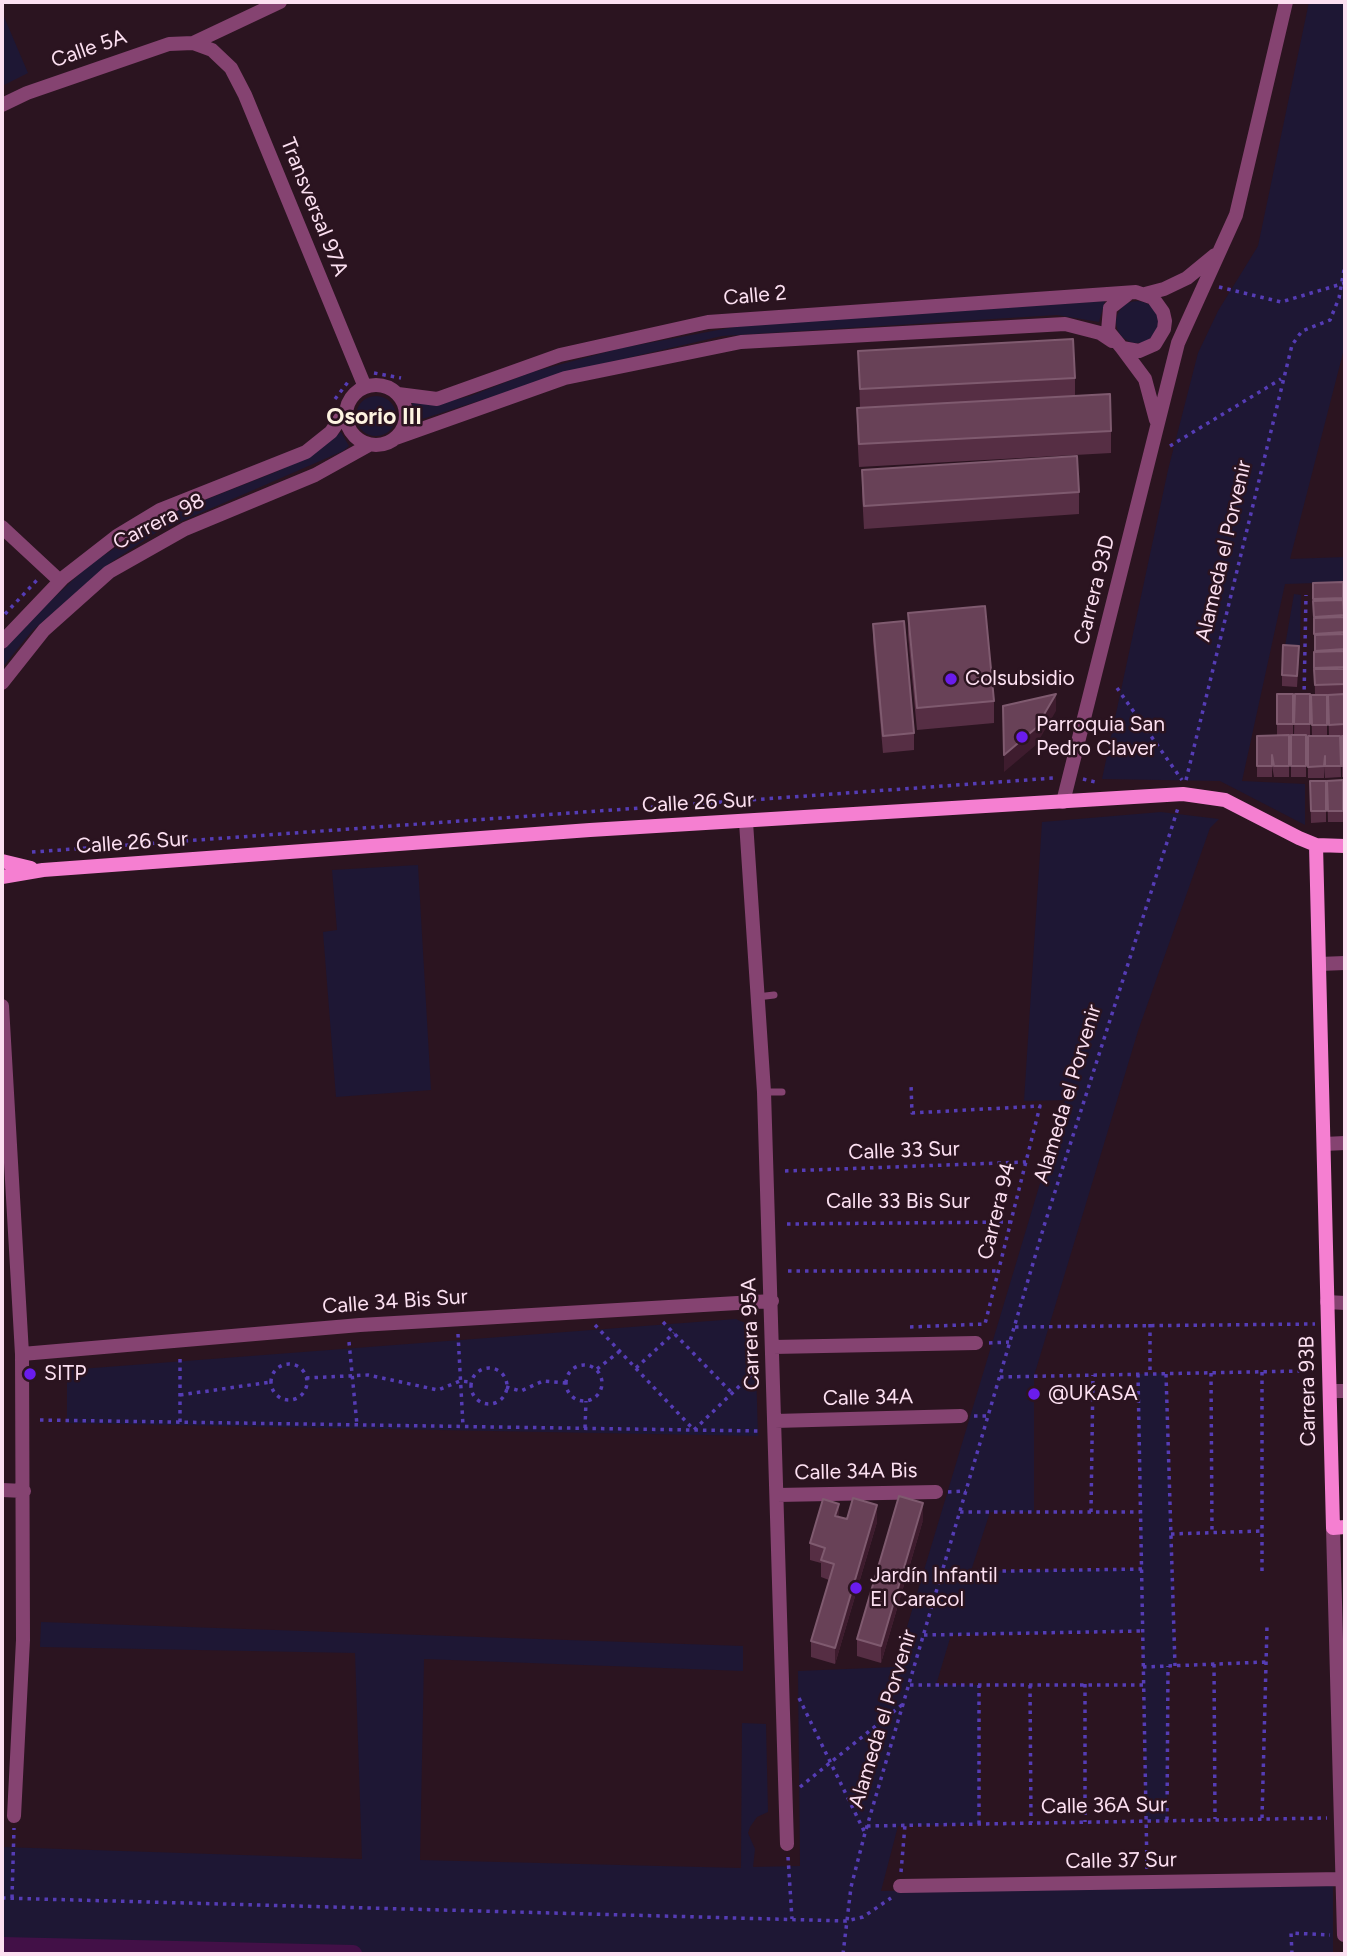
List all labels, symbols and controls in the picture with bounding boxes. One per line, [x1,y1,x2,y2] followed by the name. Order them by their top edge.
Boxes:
[48,24,130,74] street label: Calle 5A
[275,134,353,280] street label: Transversal 97A
[722,281,788,311] street label: Calle 2
[326,403,422,431] district label: Osorio III
[1191,458,1257,644] street label: Alameda el Porvenir
[109,488,209,556] street label: Carrera 98
[1069,532,1121,648] street label: Carrera 93D
[965,666,1075,692] place label: Colsubsidio
[943,671,959,687] marker: Colsubsidio
[1036,712,1165,762] place label: Parroquia San Pedro Claver
[1014,729,1030,745] marker: Parroquia San Pedro Claver
[641,787,755,819] street label: Calle 26 Sur
[75,827,189,859] street label: Calle 26 Sur
[1029,1002,1107,1186] street label: Alameda el Porvenir
[848,1136,960,1166] street label: Calle 33 Sur
[973,1160,1021,1262] street label: Carrera 94
[826,1189,970,1215] street label: Calle 33 Bis Sur
[736,1277,766,1391] street label: Carrera 95A
[321,1284,469,1320] street label: Calle 34 Bis Sur
[1294,1335,1322,1447] street label: Carrera 93B
[44,1361,86,1387] place label: SITP
[22,1366,38,1382] marker: SITP
[1048,1381,1138,1407] place label: @UKASA
[823,1385,913,1411] street label: Calle 34A
[1026,1386,1042,1402] marker: @UKASA
[794,1458,918,1486] street label: Calle 34A Bis
[870,1563,998,1613] place label: Jardín Infantil El Caracol
[848,1580,864,1596] marker: Jardín Infantil El Caracol
[844,1627,922,1811] street label: Alameda el Porvenir
[1041,1792,1167,1820] street label: Calle 36A Sur
[1065,1847,1177,1875] street label: Calle 37 Sur

